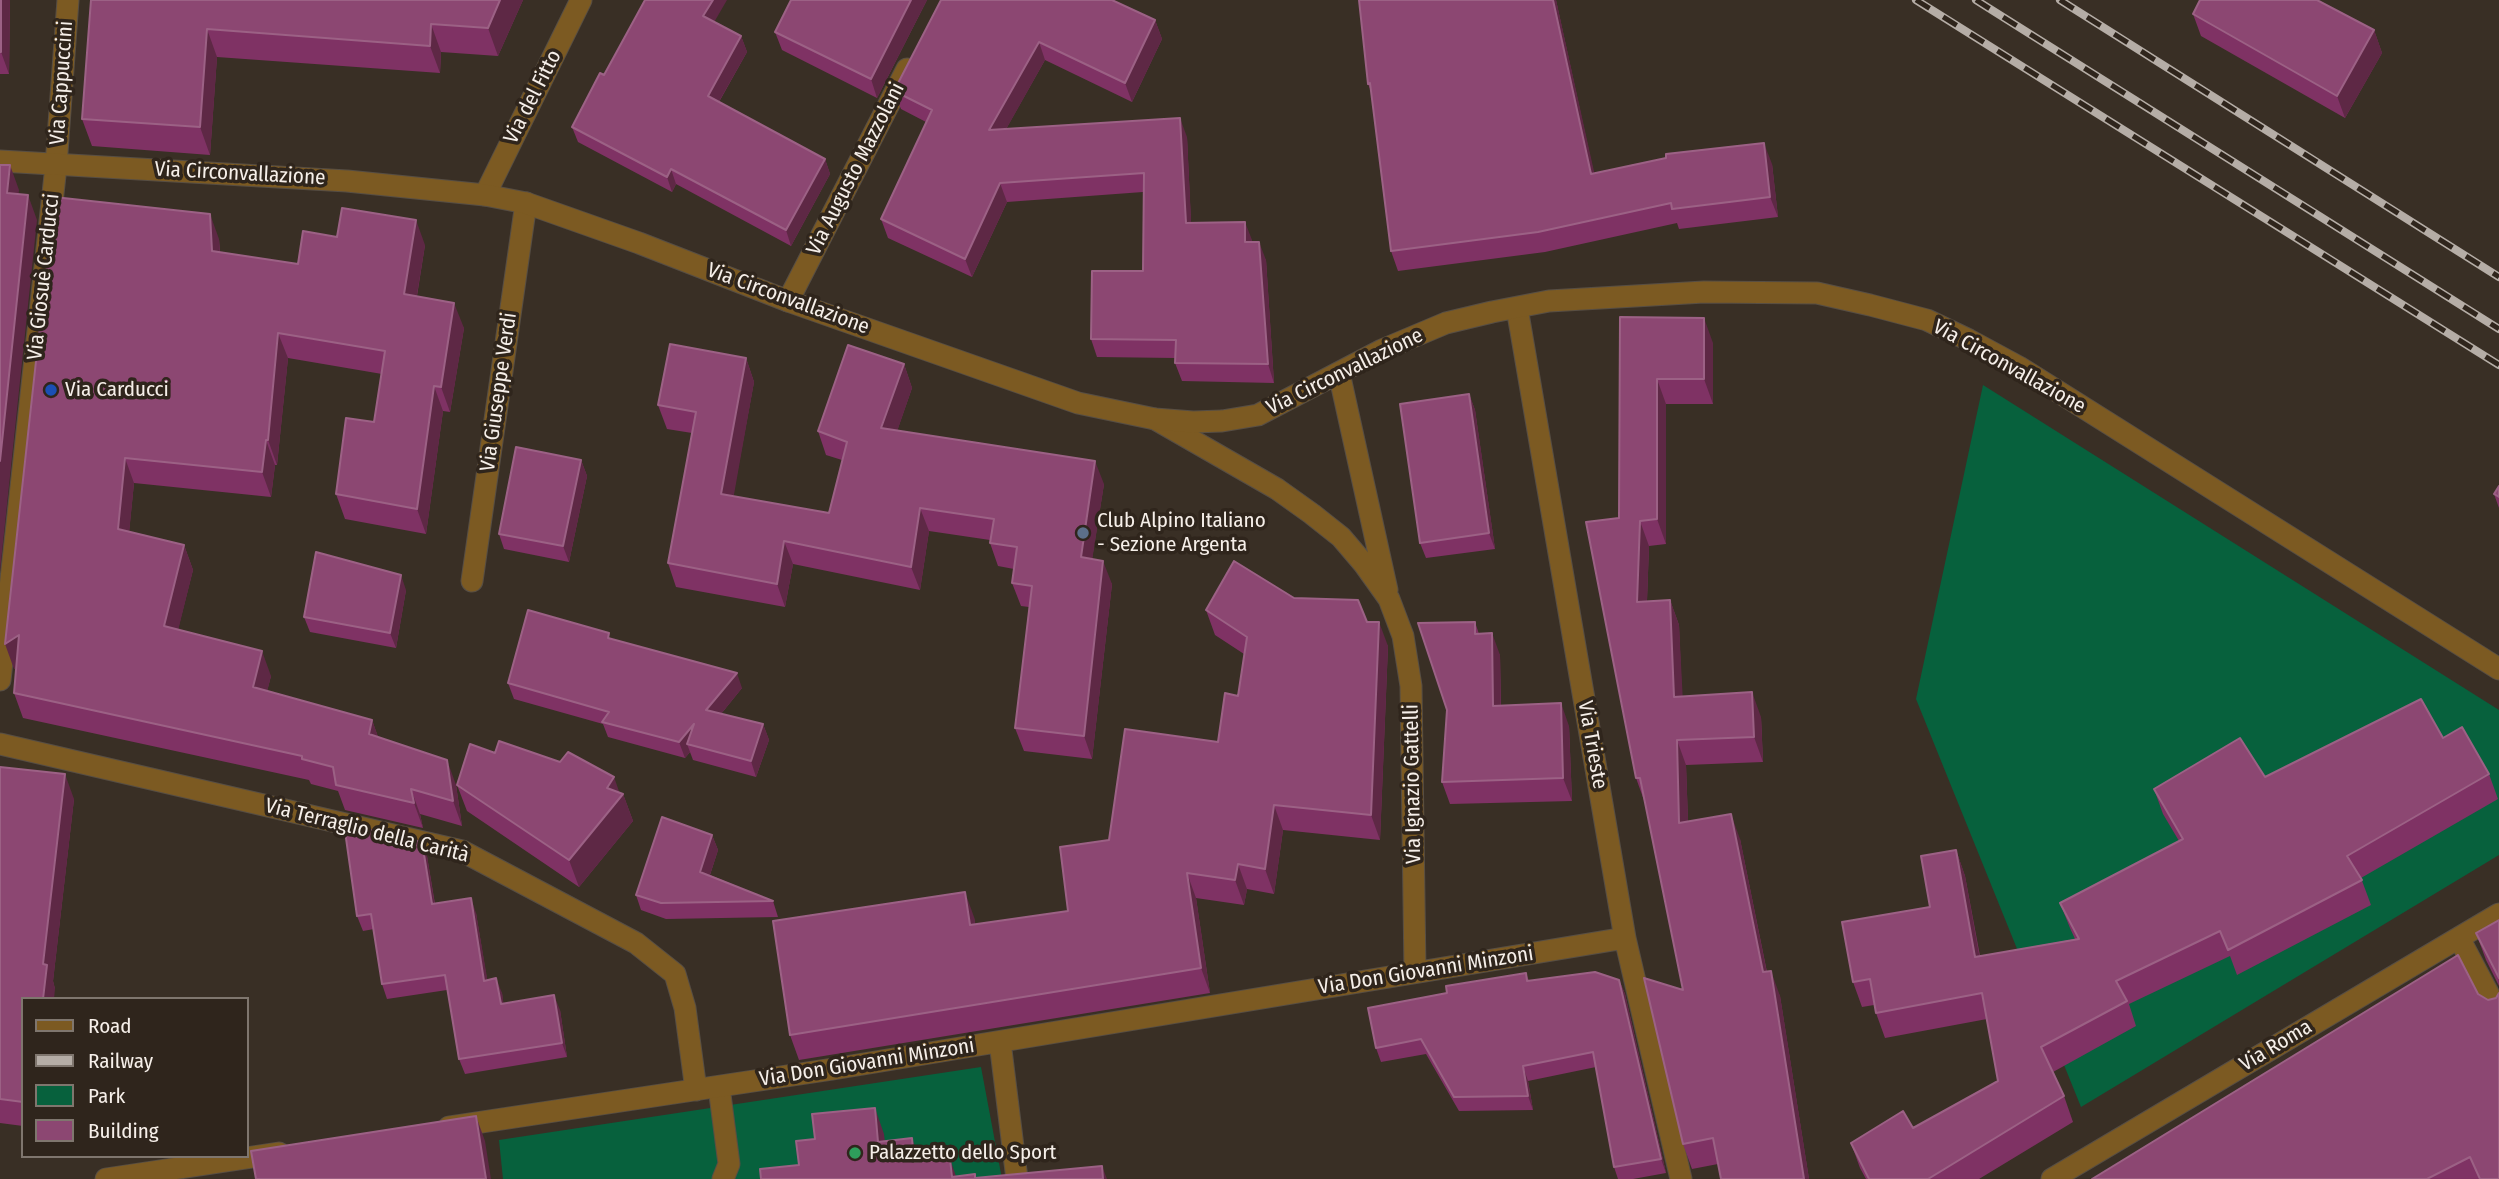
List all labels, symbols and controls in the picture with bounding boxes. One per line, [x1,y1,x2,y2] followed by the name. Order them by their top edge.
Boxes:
[45,20,79,146] street label: Via Cappuccini
[499,46,567,148] street label: Via del Fitto
[802,79,910,259] street label: Via Augusto Mazzolani
[154,157,326,191] street label: Via Circonvallazione
[23,192,65,362] street label: Via Giosuè Carducci
[703,258,873,340] street label: Via Circonvallazione
[475,311,523,473] street label: Via Giuseppe Verdi
[1928,315,2090,419] street label: Via Circonvallazione
[1263,323,1427,421] street label: Via Circonvallazione
[65,377,169,403] place label: Via Carducci
[43,382,59,398] marker: Via Carducci
[1097,508,1266,558] place label: Club Alpino Italiano - Sezione Argenta
[1075,525,1091,541] marker: Club Alpino Italiano - Sezione Argenta
[1572,699,1612,791] street label: Via Trieste
[1399,704,1427,864] street label: Via Ignazio Gattelli
[262,793,472,869] street label: Via Terraglio della Carità
[1317,942,1535,1000] street label: Via Don Giovanni Minzoni
[21,997,248,1158] legend
[88,1013,132,1039] text: Road
[2235,1015,2317,1077] street label: Via Roma
[758,1034,976,1092] street label: Via Don Giovanni Minzoni
[88,1048,153,1074] text: Railway
[88,1083,125,1109] text: Park
[88,1118,159,1144] text: Building
[869,1140,1056,1166] place label: Palazzetto dello Sport
[847,1145,863,1161] marker: Palazzetto dello Sport

